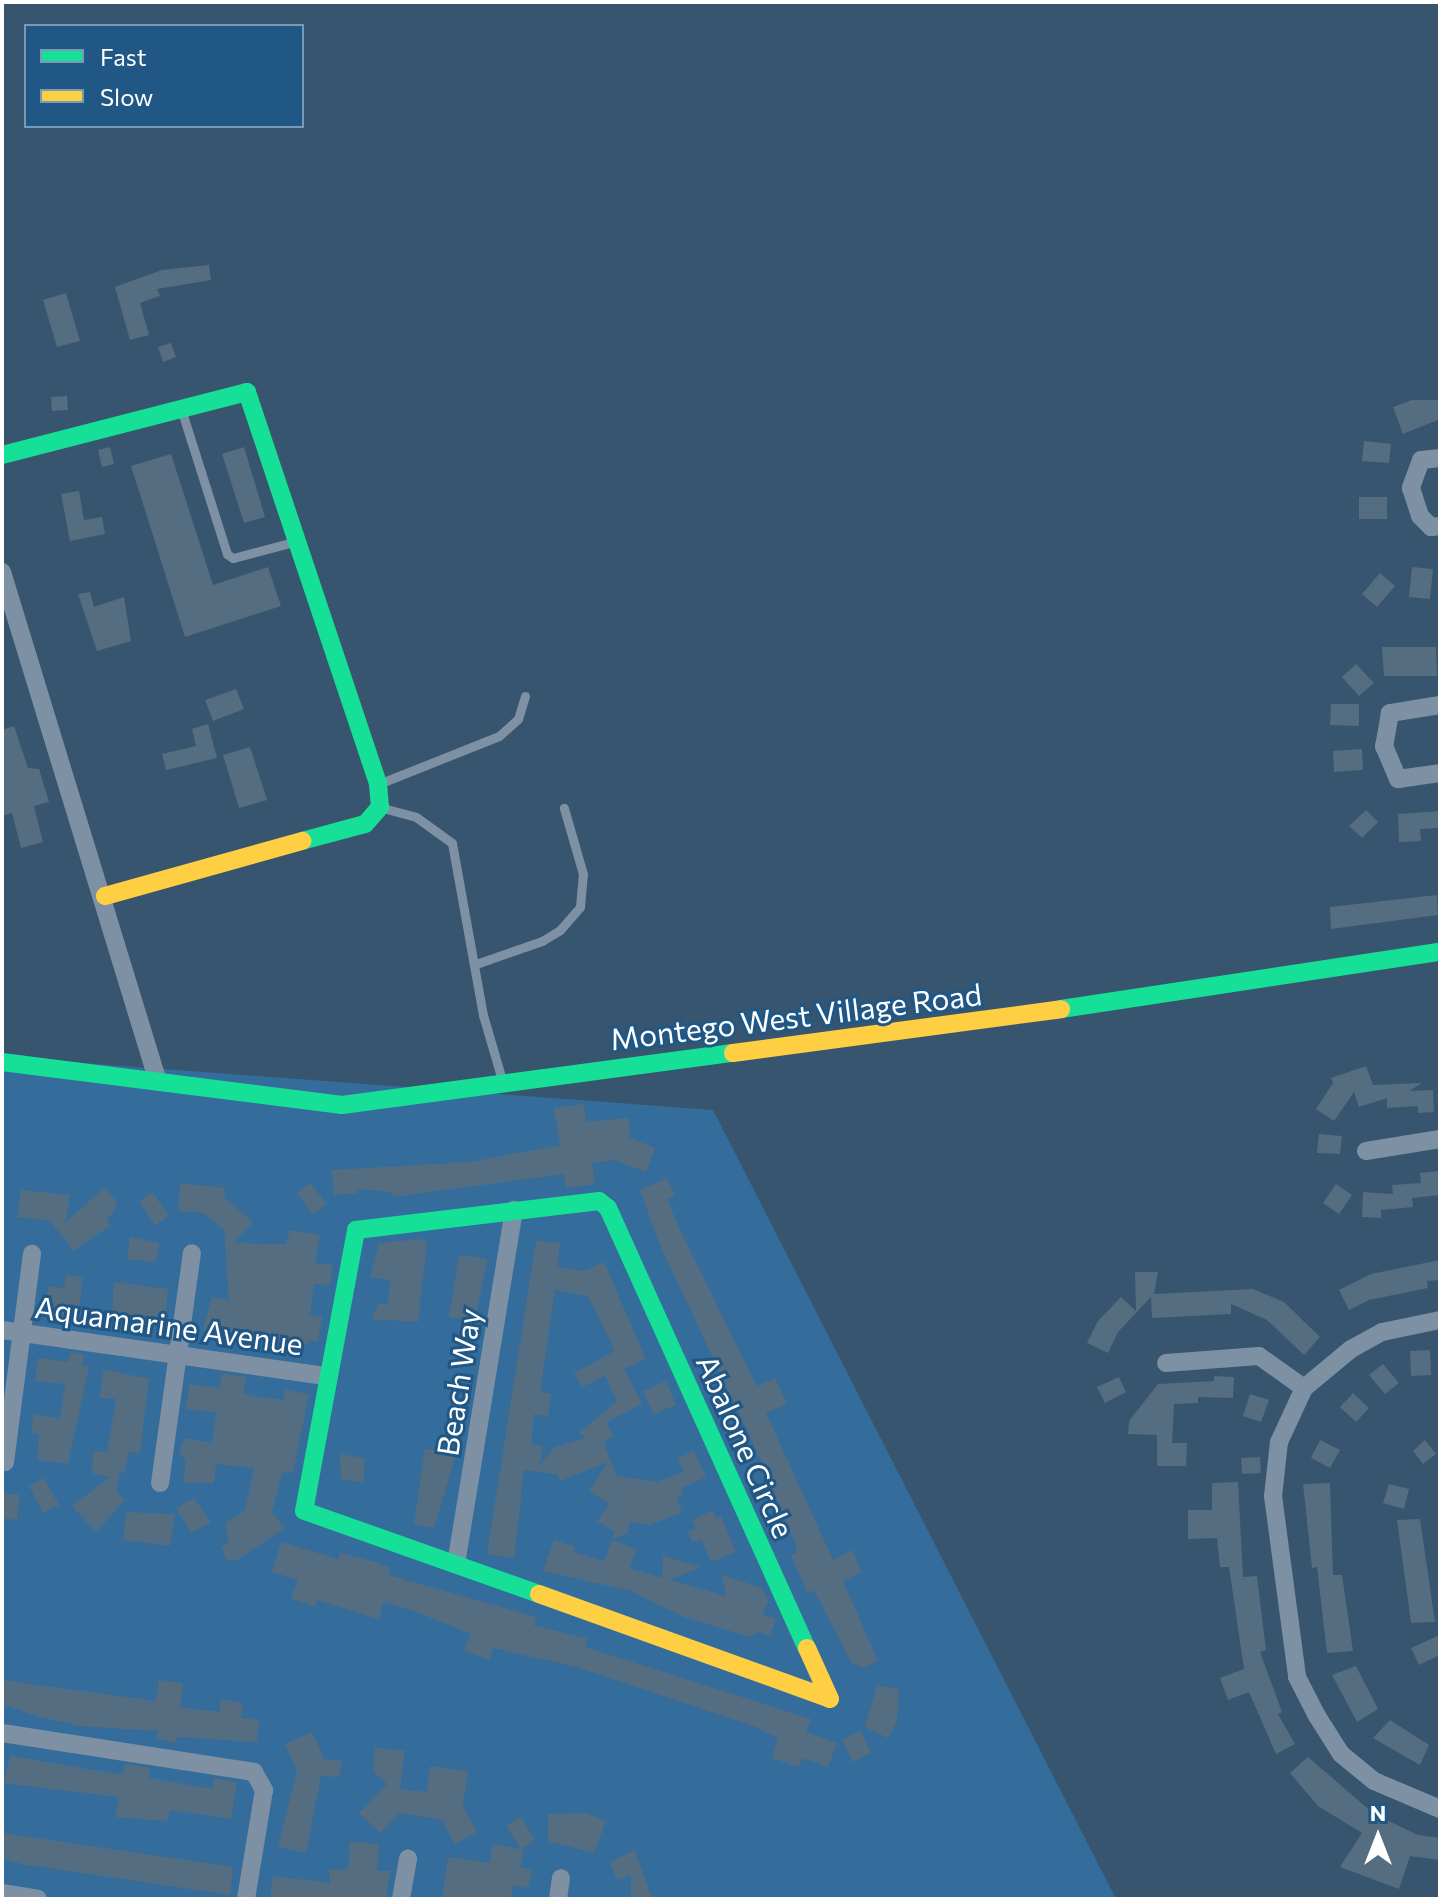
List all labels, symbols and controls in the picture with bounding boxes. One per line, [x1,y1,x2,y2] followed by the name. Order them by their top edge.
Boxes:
[24,24,304,128] legend
[100,42,147,71] text: Fast
[100,82,153,111] text: Slow
[608,975,984,1057] street label: Montego West Village Road
[33,1288,305,1362] street label: Aquamarine Avenue
[429,1306,487,1458] street label: Beach Way
[690,1349,802,1543] street label: Abalone Circle
[1338,1797,1418,1877] north arrow
[1370,1799,1386,1826] text: N

